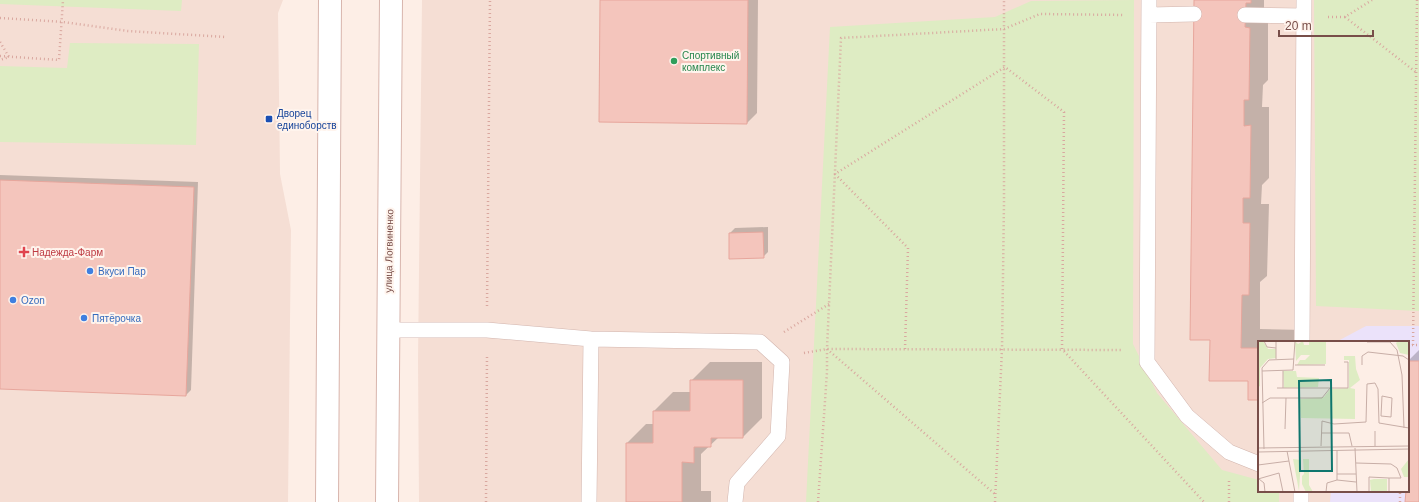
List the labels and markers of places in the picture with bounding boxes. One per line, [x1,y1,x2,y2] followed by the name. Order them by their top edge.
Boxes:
[682,50,739,73] place label: Спортивный комплекс
[669,56,679,66] marker: Спортивный комплекс
[277,108,337,131] place label: Дворец единоборств
[264,114,274,124] marker: Дворец единоборств
[19,247,29,257] marker: Надежда-Фарм
[32,247,103,258] place label: Надежда-Фарм
[85,266,95,276] marker: Вкуси Пар
[98,266,146,277] place label: Вкуси Пар
[8,295,18,305] marker: Ozon
[21,295,45,306] place label: Ozon
[79,313,89,323] marker: Пятёрочка
[92,313,141,324] place label: Пятёрочка

